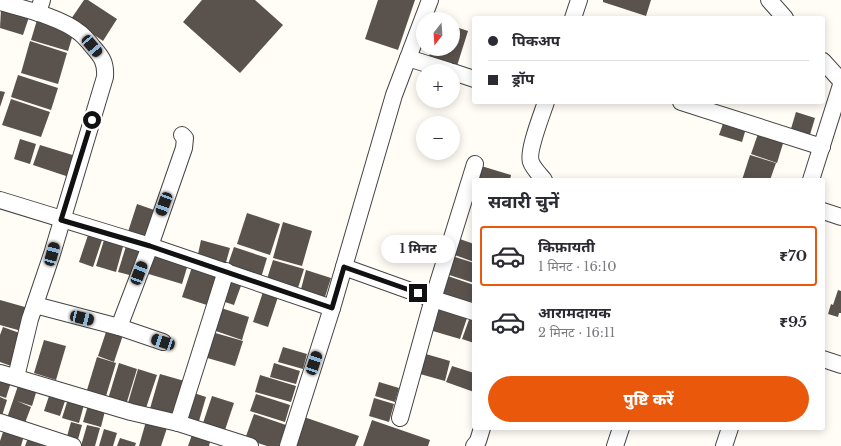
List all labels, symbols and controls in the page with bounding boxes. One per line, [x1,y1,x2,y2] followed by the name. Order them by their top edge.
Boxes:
[416,12,460,56] north arrow
[416,12,460,160] map controls
[512,31,560,50] text: पिकअप
[80,33,104,59] car
[416,64,460,108] button: +
[512,69,534,88] text: ड्रॉप
[83,111,101,129] route start
[416,116,460,160] button: −
[154,191,174,217] car
[488,191,559,213] text: सवारी चुनें
[381,235,455,263] callout: 1 मिनट
[538,237,595,256] text: किफ़ायती
[490,238,526,274] icon: car
[399,240,437,257] text: 1 मिनट
[43,241,61,267] car
[779,246,807,265] text: ₹70
[538,258,617,275] text: 1 मिनट · 16:10
[129,260,149,286] car
[409,284,427,302] route end
[538,303,611,322] text: आरामदायक
[490,304,526,340] icon: car
[69,309,95,327] car
[779,312,807,331] text: ₹95
[538,324,615,341] text: 2 मिनट · 16:11
[150,333,176,351] car
[305,350,323,376] car
[488,376,809,422] button: पुष्टि करें

